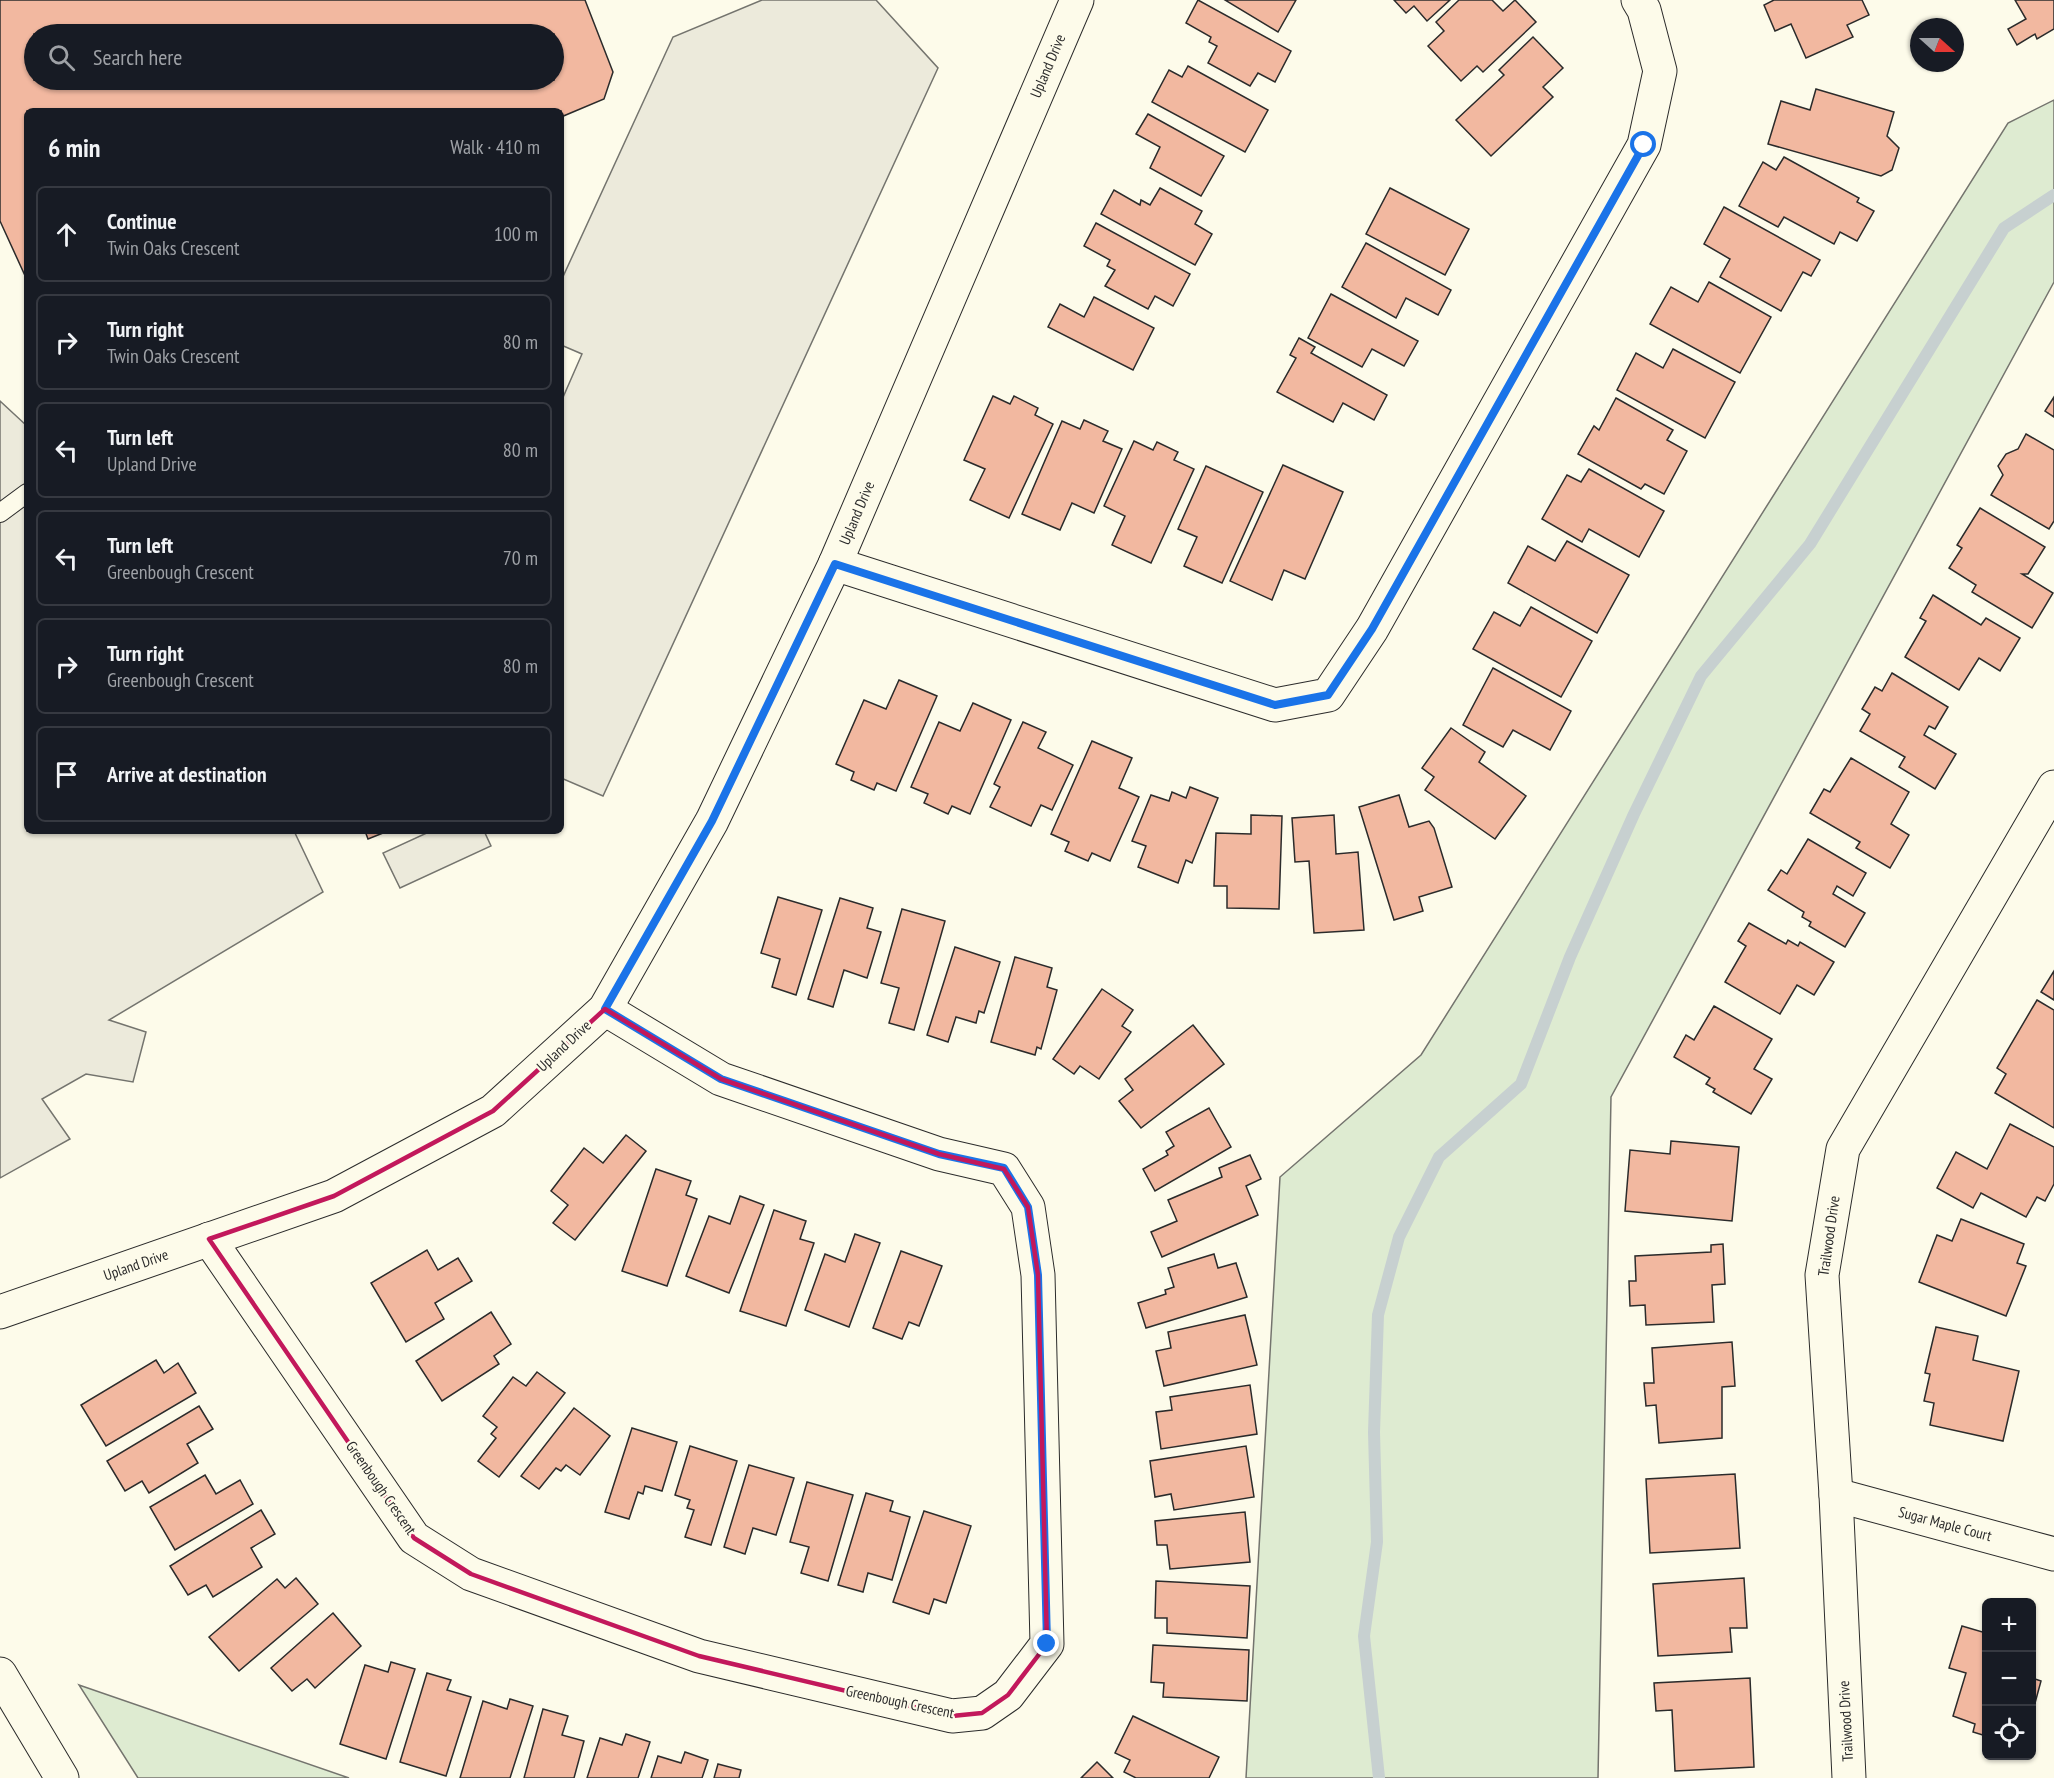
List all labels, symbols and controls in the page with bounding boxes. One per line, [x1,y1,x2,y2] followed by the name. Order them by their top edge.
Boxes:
[1910,18,1964,72] north arrow
[24,24,564,90] search box
[1026,31,1069,101] street label: Upland Drive
[45,41,78,74] icon: search
[93,43,182,71] text: Search here
[48,131,101,164] text: 6 min
[1630,131,1656,157] route start
[450,134,540,160] text: Walk · 410 m
[107,207,177,235] text: Continue
[50,218,83,251] icon: ahead
[494,221,538,247] text: 100 m
[107,235,240,261] text: Twin Oaks Crescent
[107,315,184,343] text: Turn right
[50,326,83,359] icon: right
[503,329,538,355] text: 80 m
[107,343,240,369] text: Twin Oaks Crescent
[107,423,173,451] text: Turn left
[50,434,83,467] icon: left
[503,437,538,463] text: 80 m
[107,451,197,477] text: Upland Drive
[835,478,878,548] street label: Upland Drive
[107,531,173,559] text: Turn left
[50,542,83,575] icon: left
[503,545,538,571] text: 70 m
[107,559,254,585] text: Greenbough Crescent
[107,639,184,667] text: Turn right
[50,650,83,683] icon: right
[503,653,538,679] text: 80 m
[107,667,254,693] text: Greenbough Crescent
[50,758,83,791] icon: arrive
[107,760,267,788] text: Arrive at destination
[533,1016,595,1076] street label: Upland Drive
[1813,1195,1844,1277] street label: Trailwood Drive
[101,1245,171,1284] street label: Upland Drive
[342,1437,421,1538] street label: Greenbough Crescent
[1896,1502,1994,1545] street label: Sugar Maple Court
[1982,1598,2036,1760] map controls
[1982,1598,2036,1652] button: +
[1033,1630,1059,1656] route end
[1982,1652,2036,1706] button: −
[1834,1680,1857,1762] street label: Trailwood Drive
[844,1681,956,1722] street label: Greenbough Crescent
[1982,1706,2036,1760] button: locate

